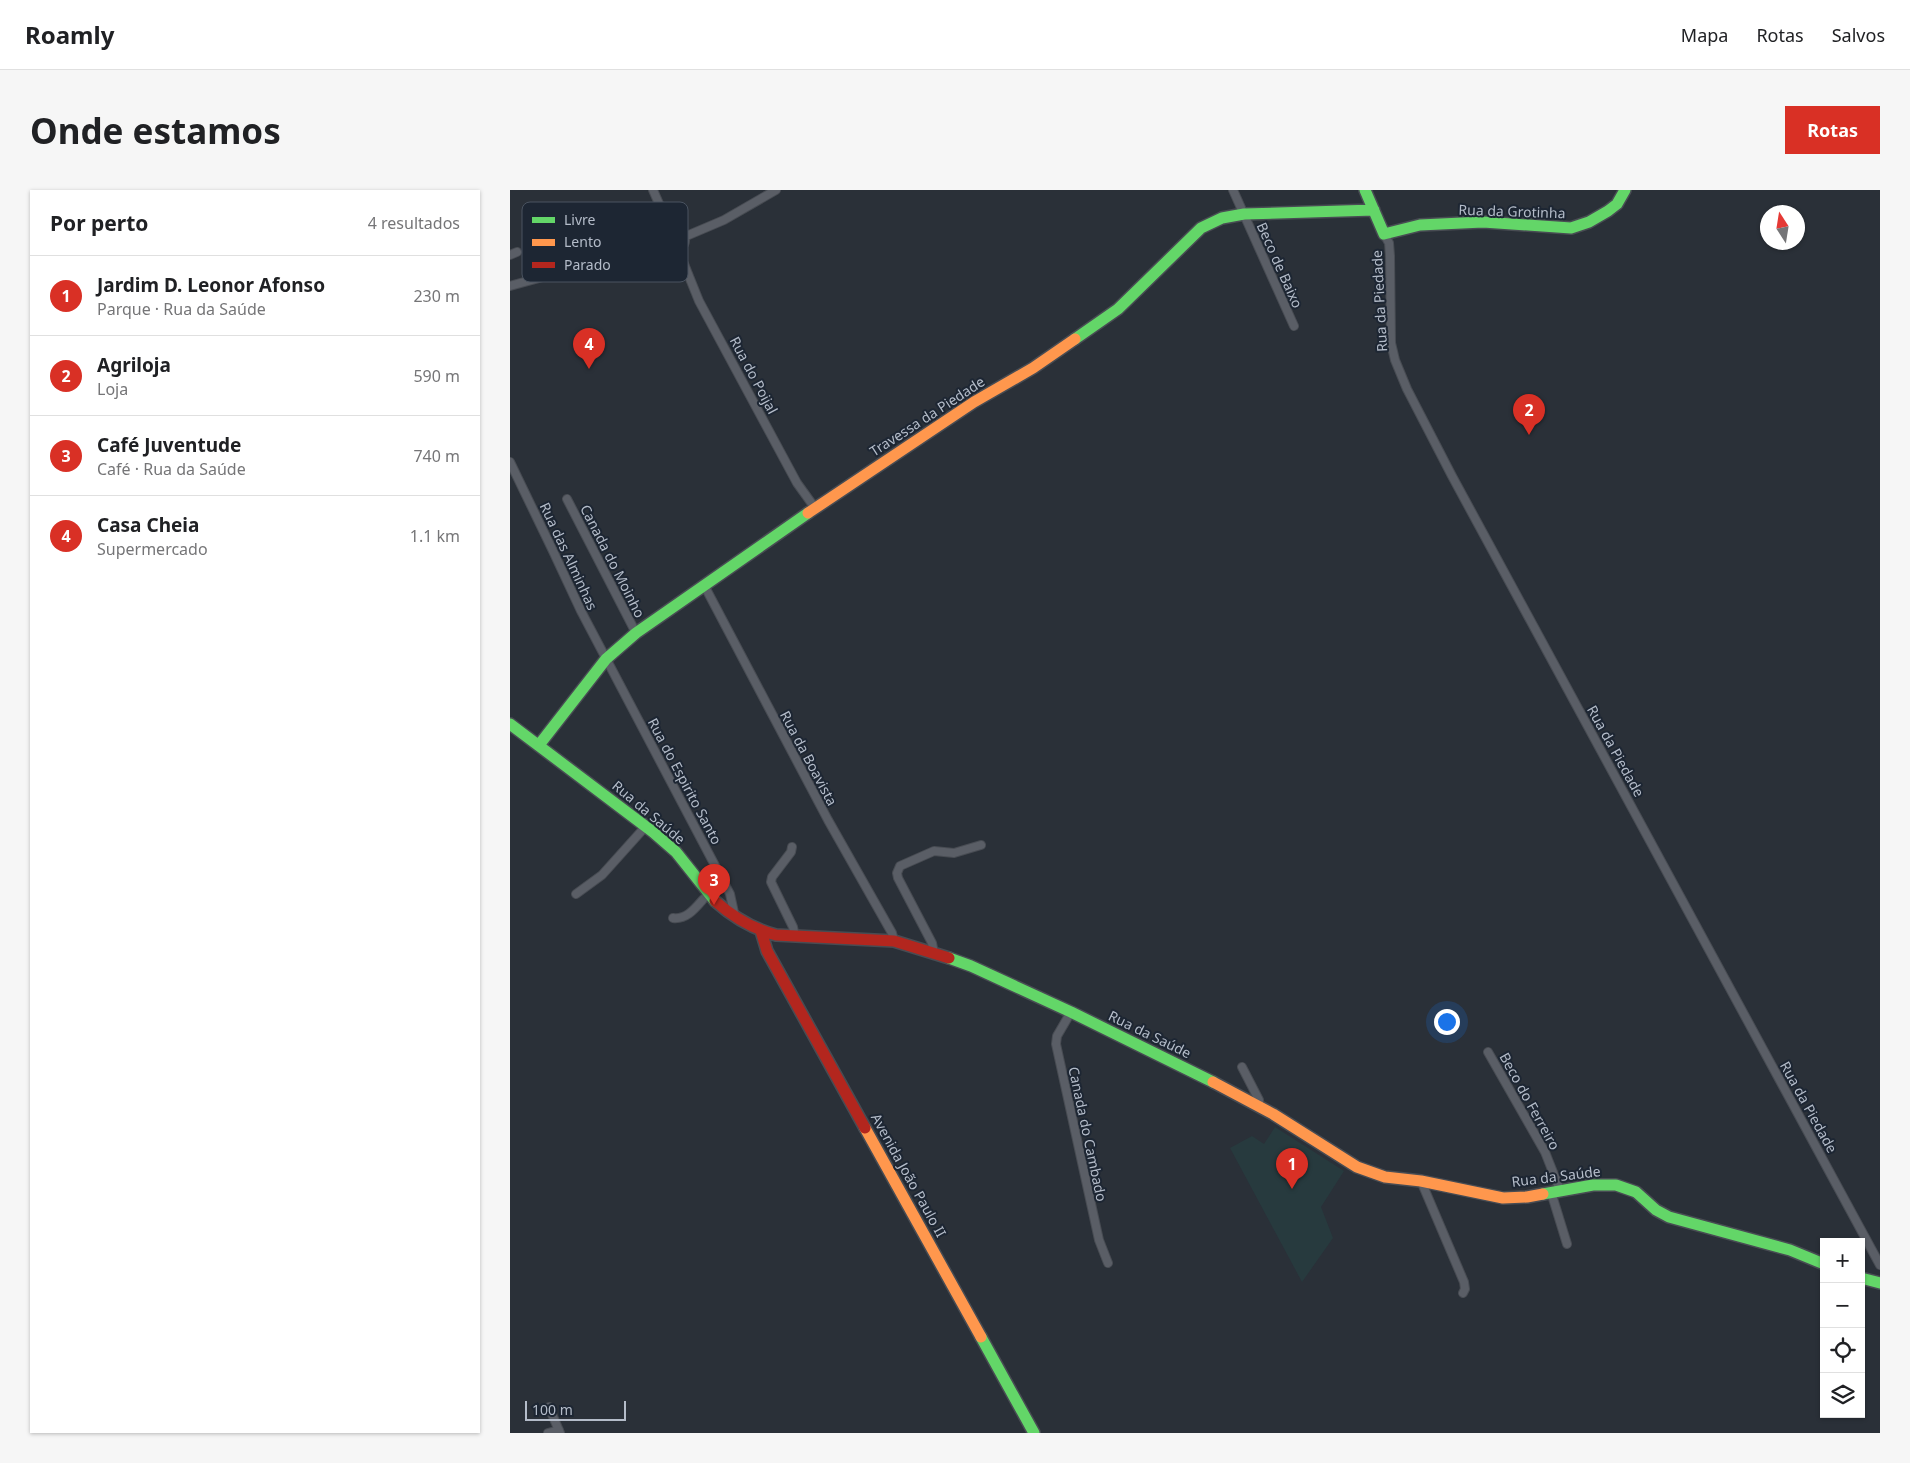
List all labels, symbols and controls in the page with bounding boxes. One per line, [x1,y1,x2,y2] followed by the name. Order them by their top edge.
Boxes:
[25,18,114,51] text: Roamly
[1681,23,1728,47] text: Mapa
[1756,23,1804,47] text: Rotas
[1832,23,1885,47] text: Salvos
[1785,106,1880,154] button: Rotas
[30,107,281,154] text: Onde estamos
[1458,200,1566,222] street label: Rua da Grotinha
[522,202,688,282] legend
[1760,205,1805,250] north arrow
[50,209,148,237] text: Por perto
[564,210,596,229] text: Livre
[368,212,460,234] text: 4 resultados
[1253,219,1307,311] street label: Beco de Baixo
[564,232,601,251] text: Lento
[1367,250,1391,352] street label: Rua da Piedade
[564,255,611,274] text: Parado
[97,272,325,298] text: Jardim D. Leonor Afonso
[61,285,71,307] text: 1
[413,285,460,307] text: 230 m
[97,298,266,320] text: Parque · Rua da Saúde
[573,328,605,369] pin: 4
[726,333,782,417] street label: Rua do Poijal
[97,352,171,378] text: Agriloja
[61,365,71,387] text: 2
[413,365,460,387] text: 590 m
[866,372,988,460] street label: Travessa da Piedade
[97,378,128,400] text: Loja
[1513,394,1545,435] pin: 2
[97,432,241,458] text: Café Juventude
[61,445,71,467] text: 3
[413,445,460,467] text: 740 m
[97,458,246,480] text: Café · Rua da Saúde
[536,499,602,613] street label: Rua das Alminhas
[576,501,650,621] street label: Canada do Moinho
[97,512,199,538] text: Casa Cheia
[61,525,71,547] text: 4
[410,525,460,547] text: 1.1 km
[97,538,208,560] text: Supermercado
[1583,702,1649,800] street label: Rua da Piedade
[776,707,842,809] street label: Rua da Boavista
[644,714,726,848] street label: Rua do Espirito Santo
[609,776,690,848] street label: Rua da Saúde
[698,864,730,905] pin: 3
[1106,1006,1195,1062] street label: Rua da Saúde
[1434,1009,1460,1035] your location
[1495,1049,1565,1153] street label: Beco do Ferreiro
[1776,1058,1842,1156] street label: Rua da Piedade
[1064,1065,1112,1203] street label: Canada do Cambado
[867,1110,951,1241] street label: Avenida João Paulo II
[1276,1148,1308,1189] pin: 1
[1510,1161,1602,1191] street label: Rua da Saúde
[1820,1238,1865,1418] map controls
[1820,1238,1865,1283] button: +
[1820,1283,1865,1328] button: −
[1820,1328,1865,1373] button: locate
[1820,1373,1865,1418] button: layers
[525,1398,626,1421] scale bar
[532,1400,573,1419] text: 100 m

